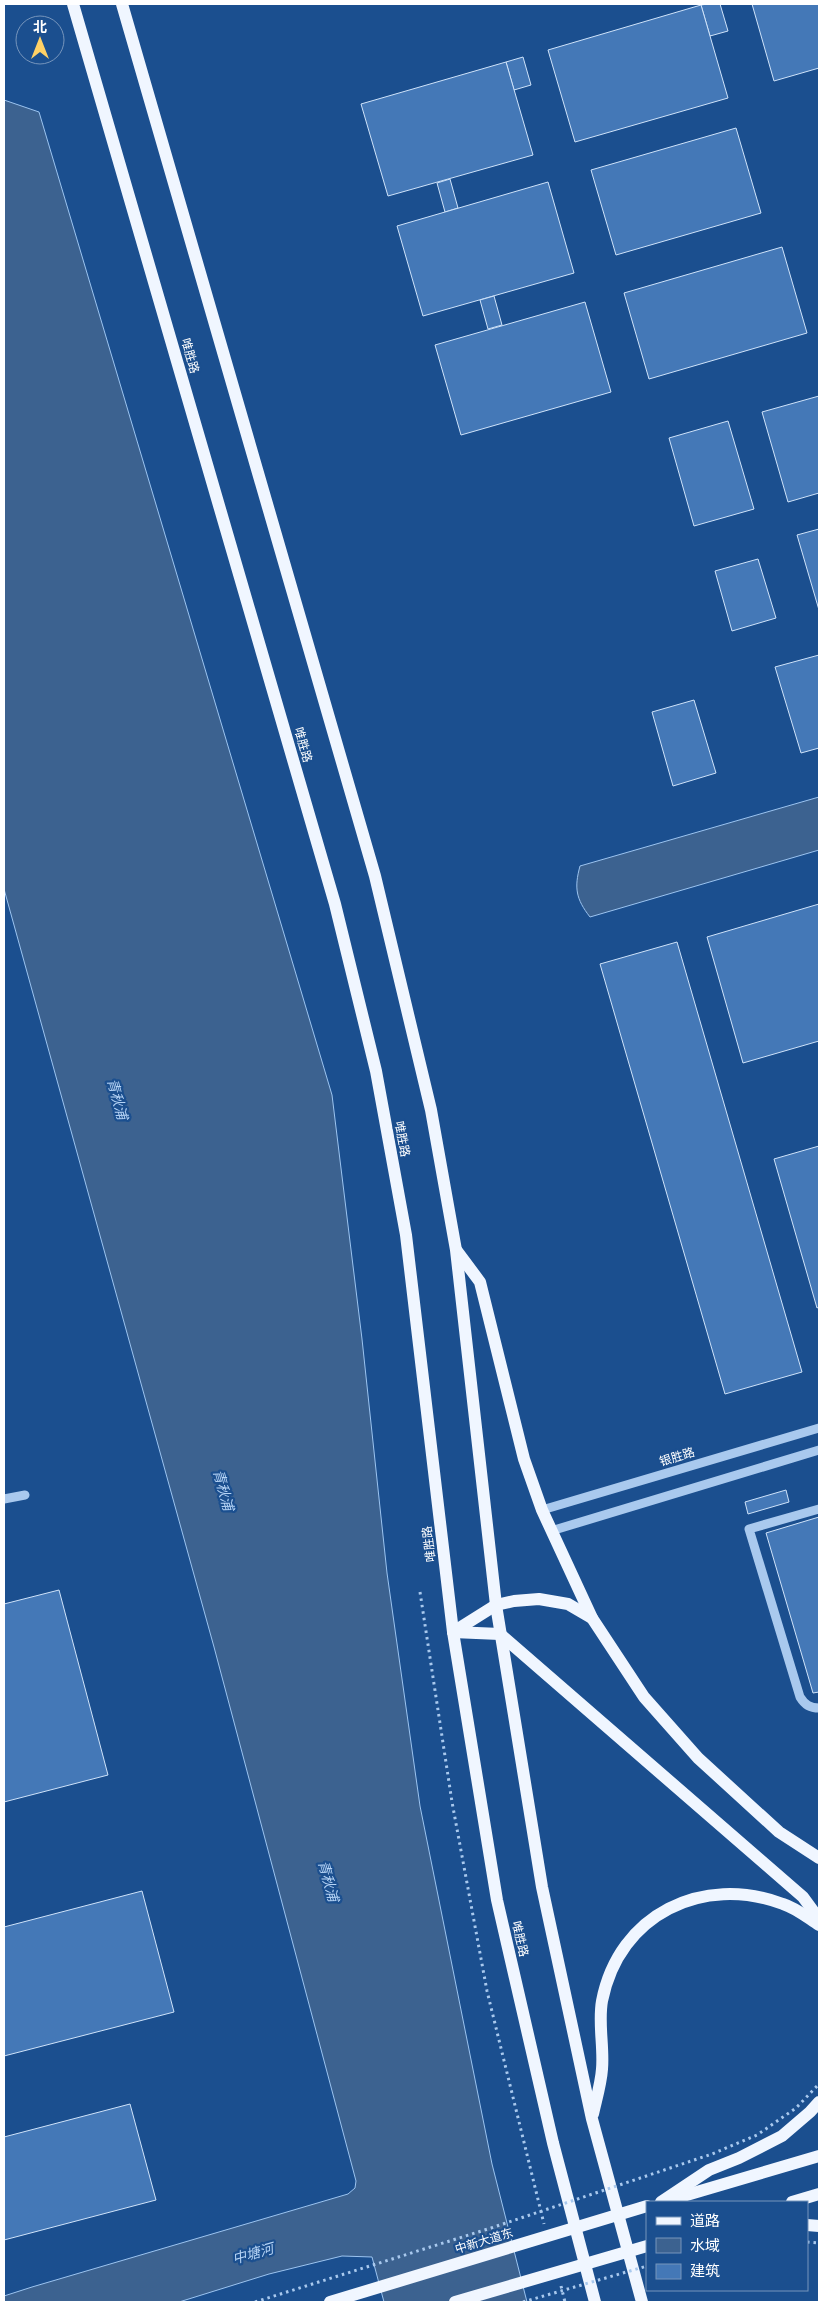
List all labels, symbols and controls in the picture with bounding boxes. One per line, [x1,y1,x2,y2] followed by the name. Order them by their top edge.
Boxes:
[15,15,65,65] north arrow
[33,19,47,36] text: 北
[178,337,202,375] street label: 唯胜路
[291,726,315,764] street label: 唯胜路
[103,1077,131,1123] water label: 青秋浦
[392,1120,412,1158] street label: 唯胜路
[658,1445,696,1469] street label: 银胜路
[209,1468,237,1514] water label: 青秋浦
[420,1525,438,1563] street label: 唯胜路
[314,1859,342,1905] water label: 青秋浦
[509,1920,531,1958] street label: 唯胜路
[646,2201,808,2291] legend
[690,2212,720,2230] text: 道路
[453,2226,515,2256] street label: 中新大道东
[690,2237,720,2255] text: 水域
[230,2239,278,2268] water label: 中塘河
[690,2262,720,2280] text: 建筑

